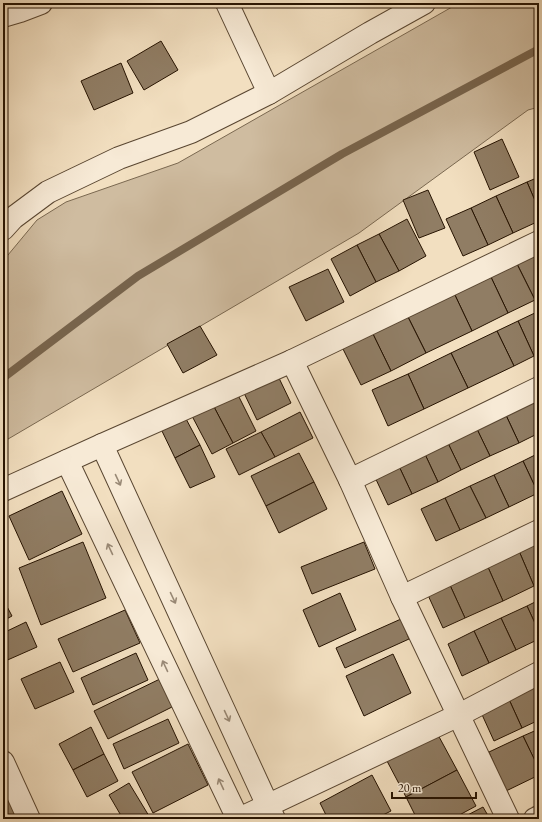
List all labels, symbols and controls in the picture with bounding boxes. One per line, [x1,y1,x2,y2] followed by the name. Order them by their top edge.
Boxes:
[115,474,122,486] one-way arrow
[106,543,113,555] one-way arrow
[170,592,177,604] one-way arrow
[161,661,168,673] one-way arrow
[224,710,231,722] one-way arrow
[392,774,476,800] scale bar
[217,778,224,790] one-way arrow
[398,780,422,796] text: 20 m

